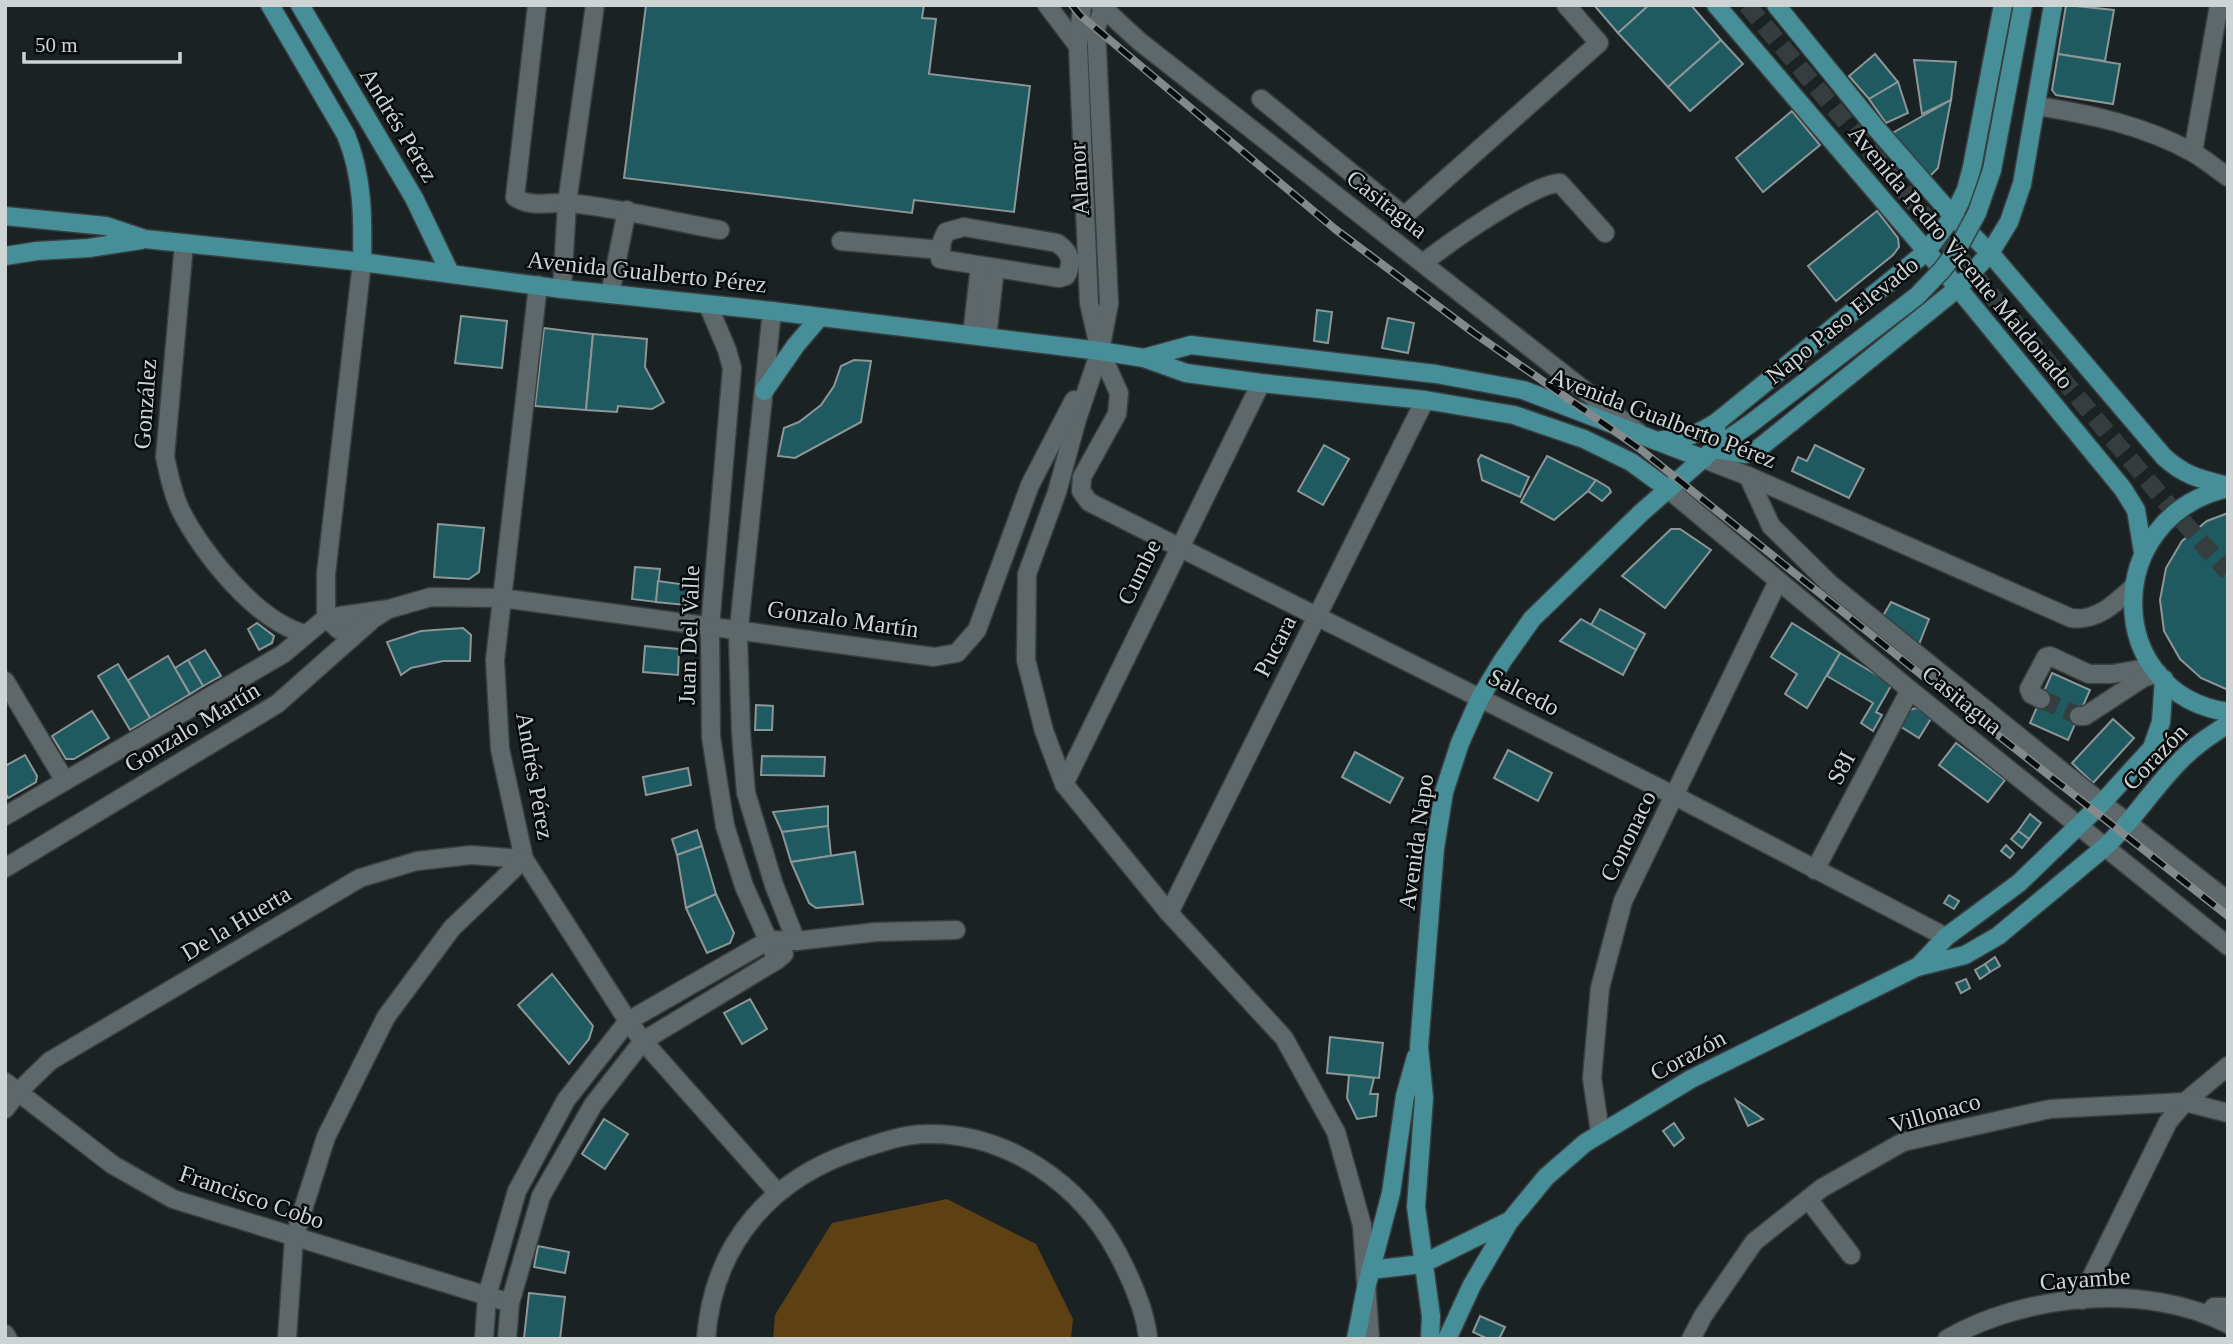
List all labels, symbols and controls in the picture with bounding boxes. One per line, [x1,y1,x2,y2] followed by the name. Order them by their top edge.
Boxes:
[24,21,180,65] scale bar
[35,33,78,57] text: 50 m
[355,63,443,187] street label: Andrés Pérez
[1843,120,2079,394] street label: Avenida Pedro Vicente Maldonado
[1064,142,1094,216] street label: Alamor
[1342,165,1433,244] street label: Casitagua
[526,246,768,298] street label: Avenida Gualberto Pérez
[1761,251,1923,389] street label: Napo Paso Elevado
[129,358,161,450] street label: González
[1546,363,1780,473] street label: Avenida Gualberto Pérez
[1112,535,1166,609] street label: Cumbe
[674,565,704,705] street label: Juan Del Valle
[766,596,920,642] street label: Gonzalo Martín
[1249,611,1302,681] street label: Pucara
[1917,660,2007,740] street label: Casitagua
[1484,663,1564,721] street label: Salcedo
[120,677,264,777] street label: Gonzalo Martín
[511,710,559,842] street label: Andrés Pérez
[2117,719,2193,795] street label: Corazón
[1822,747,1860,789] street label: S8I
[1394,772,1438,912] street label: Avenida Napo
[1595,787,1661,885] street label: Cononaco
[177,880,296,966] street label: De la Huerta
[1646,1024,1730,1086] street label: Corazón
[1887,1088,1983,1138] street label: Villonaco
[176,1160,328,1234] street label: Francisco Cobo
[2039,1263,2131,1295] street label: Cayambe

